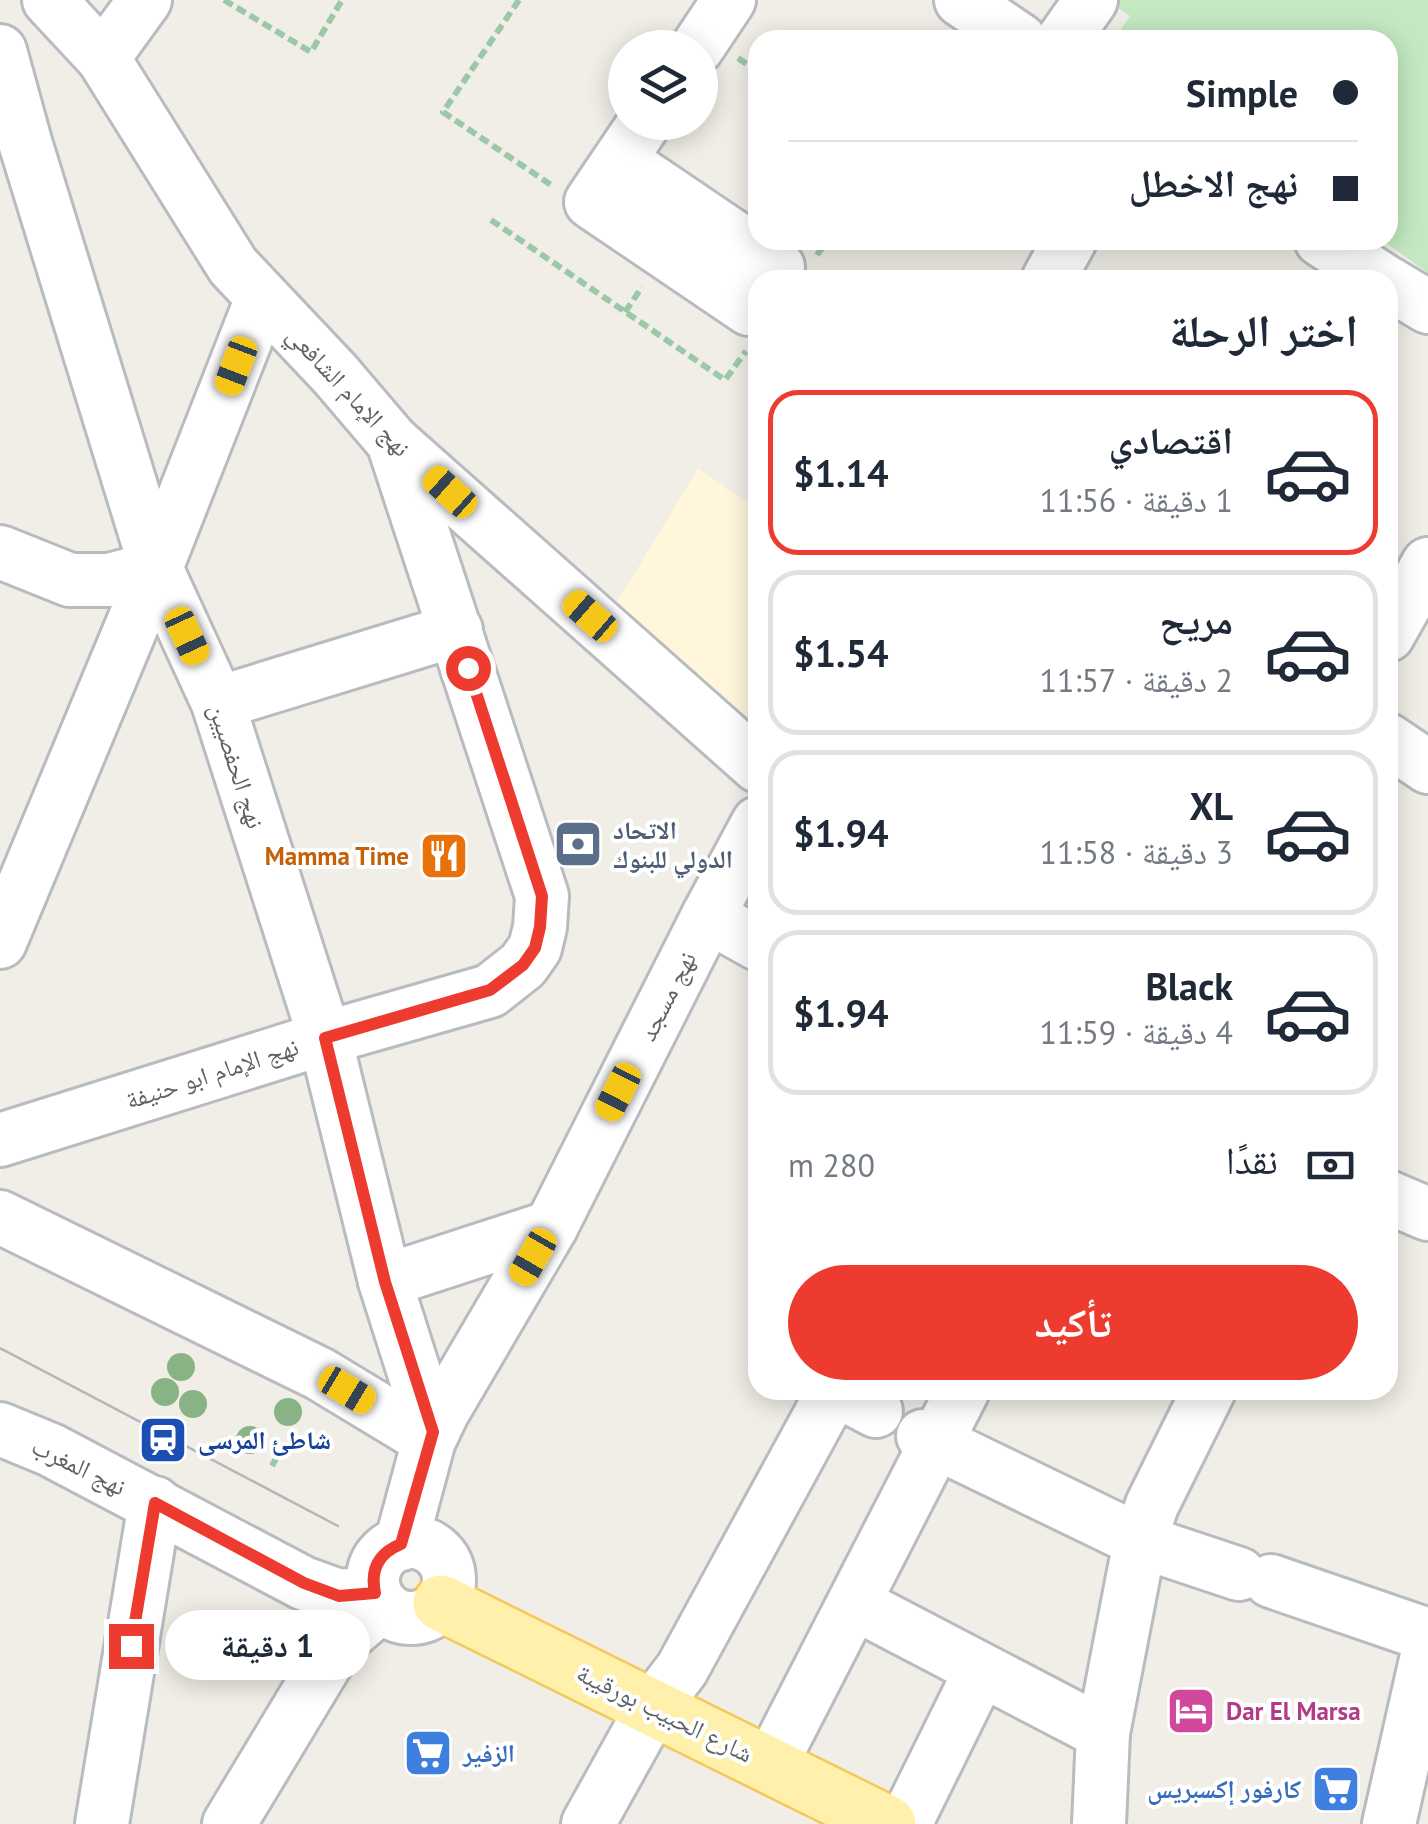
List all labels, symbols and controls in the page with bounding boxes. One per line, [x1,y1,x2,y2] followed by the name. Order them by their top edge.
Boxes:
[608,30,718,140] map controls
[608,30,718,140] button: layers
[1186,68,1298,117] text: Simple
[1129,158,1298,207] text: نهج الاخطل
[1169,301,1358,359] text: اختر الرحلة
[277,319,418,466] street label: نهج الإمام الشافعي
[211,333,261,399] car
[1109,415,1233,464] text: اقتصادي
[1263,428,1353,518] icon: car
[793,448,889,497] text: $1.14
[418,461,482,523] car
[1040,479,1233,521] text: 1 دقيقة · 11:56
[558,585,622,647] car
[1159,595,1233,644] text: مريح
[161,602,213,670] car
[1263,608,1353,698] icon: car
[793,628,889,677] text: $1.54
[446,646,491,691] route start
[1040,659,1233,701] text: 2 دقيقة · 11:57
[202,700,272,832] street label: نهج الحفصيين
[1189,781,1233,830] text: XL
[1263,788,1353,878] icon: car
[793,808,889,857] text: $1.94
[613,814,733,879] place label: الاتحاد الدولي للبنوك
[552,818,604,870] bank icon: الاتحاد الدولي للبنوك
[418,830,470,882] restaurant icon: Mamma Time
[1040,831,1233,873] text: 3 دقيقة · 11:58
[265,840,409,872] place label: Mamma Time
[631,946,703,1046] street label: نهج مسجد
[1145,961,1233,1010] text: Black
[1263,968,1353,1058] icon: car
[793,988,889,1037] text: $1.94
[1040,1011,1233,1053] text: 4 دقيقة · 11:59
[122,1030,303,1117] street label: نهج الإمام ابو حنيفة
[591,1058,645,1126] car
[1226,1135,1278,1184] text: نقدًا
[1303,1138,1358,1193] icon: cash
[788,1144,875,1186] text: 280 m
[505,1224,561,1290] car
[788,1265,1358,1380] button: تأكيد
[314,1362,380,1418] car
[137,1414,189,1466] station icon: شاطئ المرسى
[198,1424,331,1456] place label: شاطئ المرسى
[27,1429,131,1503] street label: نهج المغرب
[166,1611,371,1681] callout: 1 دقيقة
[109,1624,154,1669] route end
[221,1624,314,1666] text: 1 دقيقة
[572,1657,758,1769] street label: شارع الحبيب بورقيبة
[1165,1685,1217,1737] hotel icon: Dar El Marsa
[1226,1695,1361,1727] place label: Dar El Marsa
[402,1727,454,1779] supermarket icon: الزفير
[462,1737,515,1769] place label: الزفير
[1310,1763,1362,1815] supermarket icon: كارفور إكسبريس
[1147,1773,1301,1806] place label: كارفور إكسبريس

